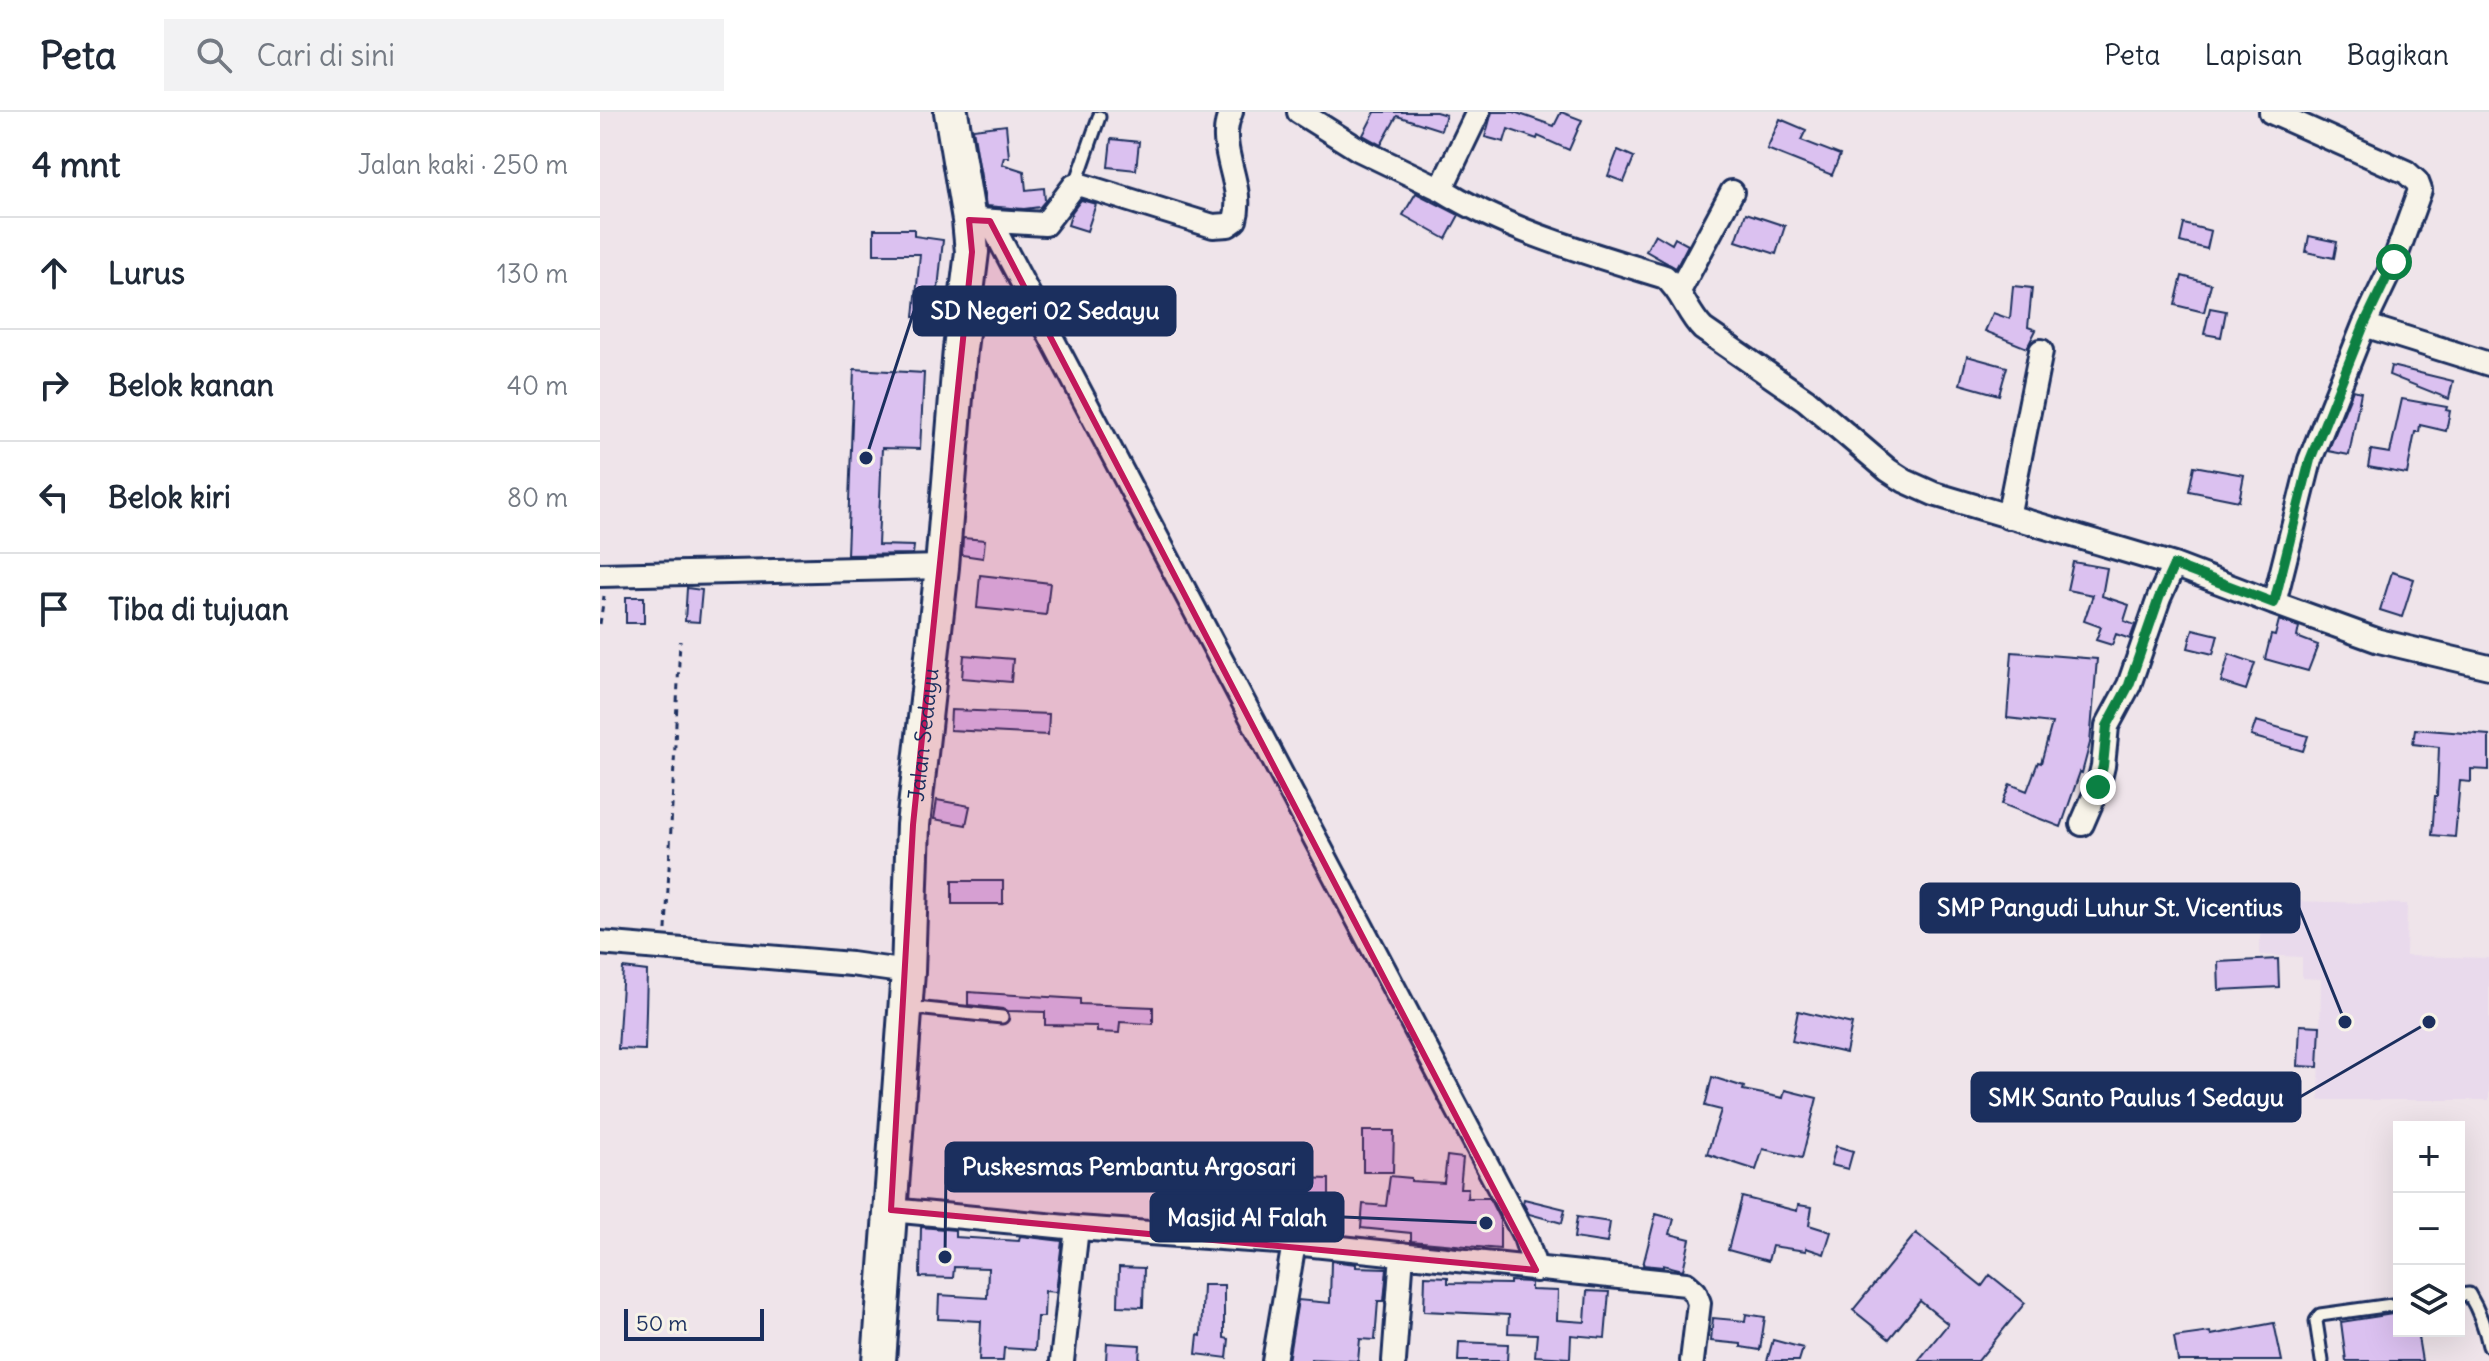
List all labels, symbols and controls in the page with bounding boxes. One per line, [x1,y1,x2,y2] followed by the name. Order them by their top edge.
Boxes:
[164,19,724,91] search box
[40,32,116,79] text: Peta
[192,33,236,77] icon: search
[256,36,395,74] text: Cari di sini
[2104,37,2160,73] text: Peta
[2204,37,2303,73] text: Lapisan
[2347,37,2449,73] text: Bagikan
[32,143,120,186] text: 4 mnt
[358,148,568,181] text: Jalan kaki · 250 m
[2376,244,2412,280] route start
[32,251,76,295] icon: ahead
[108,254,185,292] text: Lurus
[497,257,568,290] text: 130 m
[914,287,1175,335] callout: SD Negeri 02 Sedayu
[931,295,1159,325] text: SD Negeri 02 Sedayu
[32,363,76,407] icon: right
[108,366,274,404] text: Belok kanan
[507,369,568,402] text: 40 m
[32,475,76,519] icon: left
[108,478,231,516] text: Belok kiri
[507,481,568,514] text: 80 m
[32,587,76,631] icon: arrive
[108,590,289,628] text: Tiba di tujuan
[902,666,945,803] street label: Jalan Sedayu
[2080,769,2116,805] route end
[1921,884,2299,932] callout: SMP Pangudi Luhur St. Vicentius
[1937,892,2283,922] text: SMP Pangudi Luhur St. Vicentius
[1972,1073,2300,1121] callout: SMK Santo Paulus 1 Sedayu
[1988,1082,2284,1112] text: SMK Santo Paulus 1 Sedayu
[2393,1121,2465,1337] map controls
[2393,1121,2465,1193] button: +
[946,1143,1312,1191] callout: Puskesmas Pembantu Argosari
[962,1151,1296,1181] text: Puskesmas Pembantu Argosari
[1151,1193,1343,1241] callout: Masjid Al Falah
[2393,1193,2465,1265] button: −
[1167,1202,1327,1232] text: Masjid Al Falah
[2393,1265,2465,1337] button: layers
[624,1305,764,1341] scale bar
[636,1309,688,1337] text: 50 m

